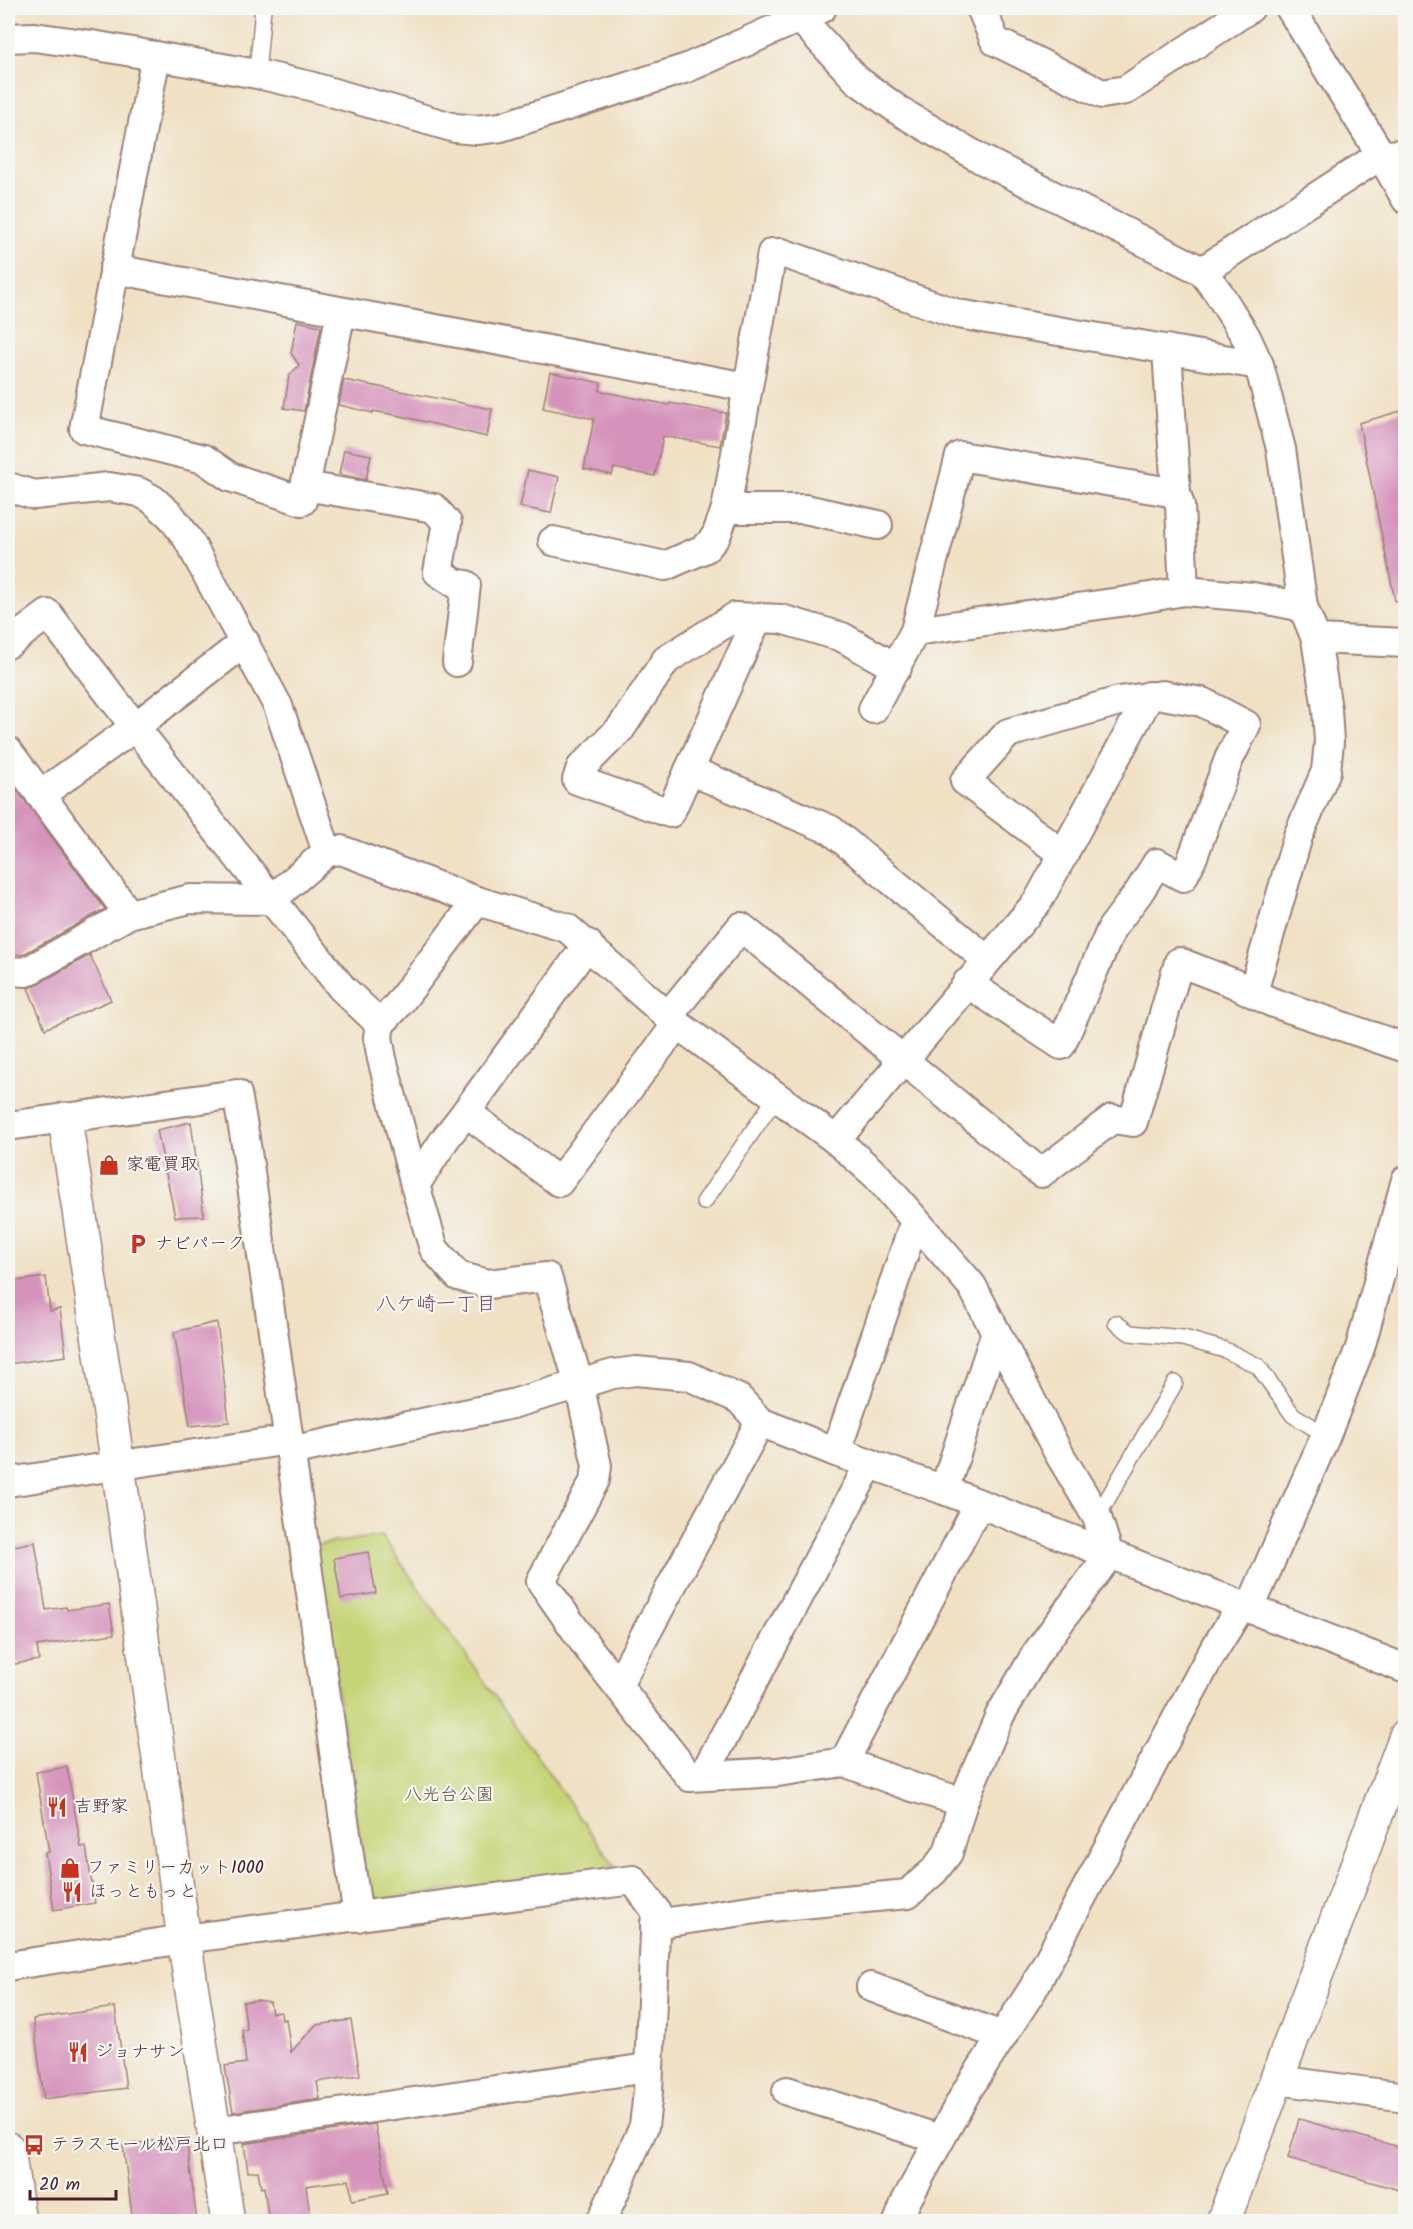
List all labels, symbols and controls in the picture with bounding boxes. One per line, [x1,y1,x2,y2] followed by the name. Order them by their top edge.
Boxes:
[126,1151,198,1180] place label: 家電買取
[97,1153,121,1177] shop icon: 家電買取
[155,1230,245,1259] place label: ナビパーク
[126,1232,150,1256] parking icon: ナビパーク
[376,1289,496,1321] district label: 八ケ崎一丁目
[404,1781,494,1810] park label: 八光台公園
[74,1793,128,1822] place label: 吉野家
[45,1795,69,1819] restaurant icon: 吉野家
[87,1854,264,1883] place label: ファミリーカット1000
[58,1856,82,1880] shop icon: ファミリーカット1000
[89,1878,197,1907] place label: ほっともっと
[60,1880,84,1904] restaurant icon: ほっともっと
[95,2038,185,2067] place label: ジョナサン
[66,2040,90,2064] restaurant icon: ジョナサン
[51,2131,228,2160] place label: テラスモール松戸北口
[22,2133,46,2157] bus stop icon: テラスモール松戸北口
[30,2163,116,2201] scale bar
[39,2171,80,2200] text: 20 m

